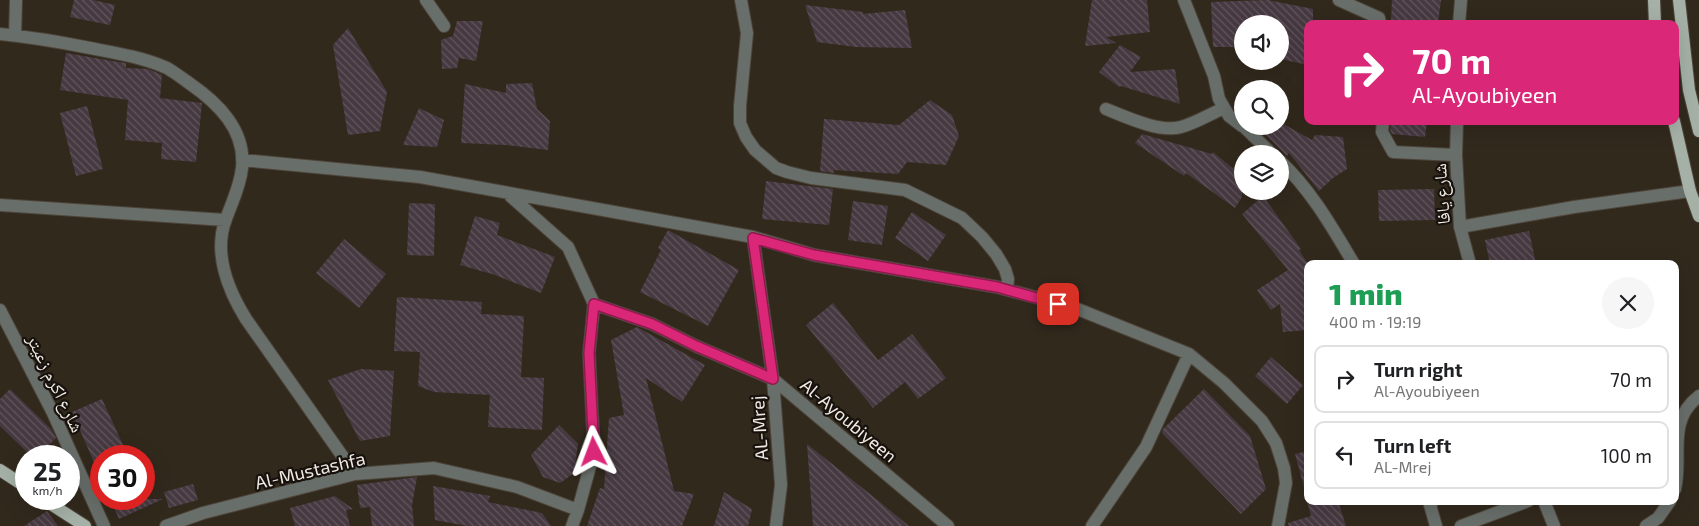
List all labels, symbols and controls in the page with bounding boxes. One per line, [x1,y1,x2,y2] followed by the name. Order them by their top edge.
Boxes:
[1234,15,1289,200] map controls
[1234,15,1289,70] button: sound
[1412,39,1491,81] text: 70 m
[1329,40,1394,105] icon: right
[1234,80,1289,135] button: search
[1412,81,1557,107] text: Al-Ayoubiyeen
[1234,145,1289,200] button: layers
[1428,163,1455,225] street label: شارع يافا
[1329,275,1403,311] text: 1 min
[1602,277,1654,329] button: close
[1037,283,1079,325] pin
[1044,290,1072,318] icon: arrive
[1329,312,1421,331] text: 400 m · 19:19
[21,329,89,436] street label: شارع اكرم زعيتر
[1374,358,1462,381] text: Turn right
[1331,365,1359,393] icon: right
[1610,368,1652,391] text: 70 m
[796,373,902,467] street label: Al-Ayoubiyeen
[1374,381,1480,400] text: Al-Ayoubiyeen
[746,395,772,461] street label: AL-Mrej
[567,425,619,477] position arrow
[1374,434,1451,457] text: Turn left
[1331,441,1359,469] icon: left
[1601,444,1652,467] text: 100 m
[90,445,155,510] speed limit sign: 30
[253,447,367,493] street label: Al-Mustashfa
[33,456,62,486] text: 25
[1374,457,1431,476] text: AL-Mrej
[33,483,62,497] text: km/h

